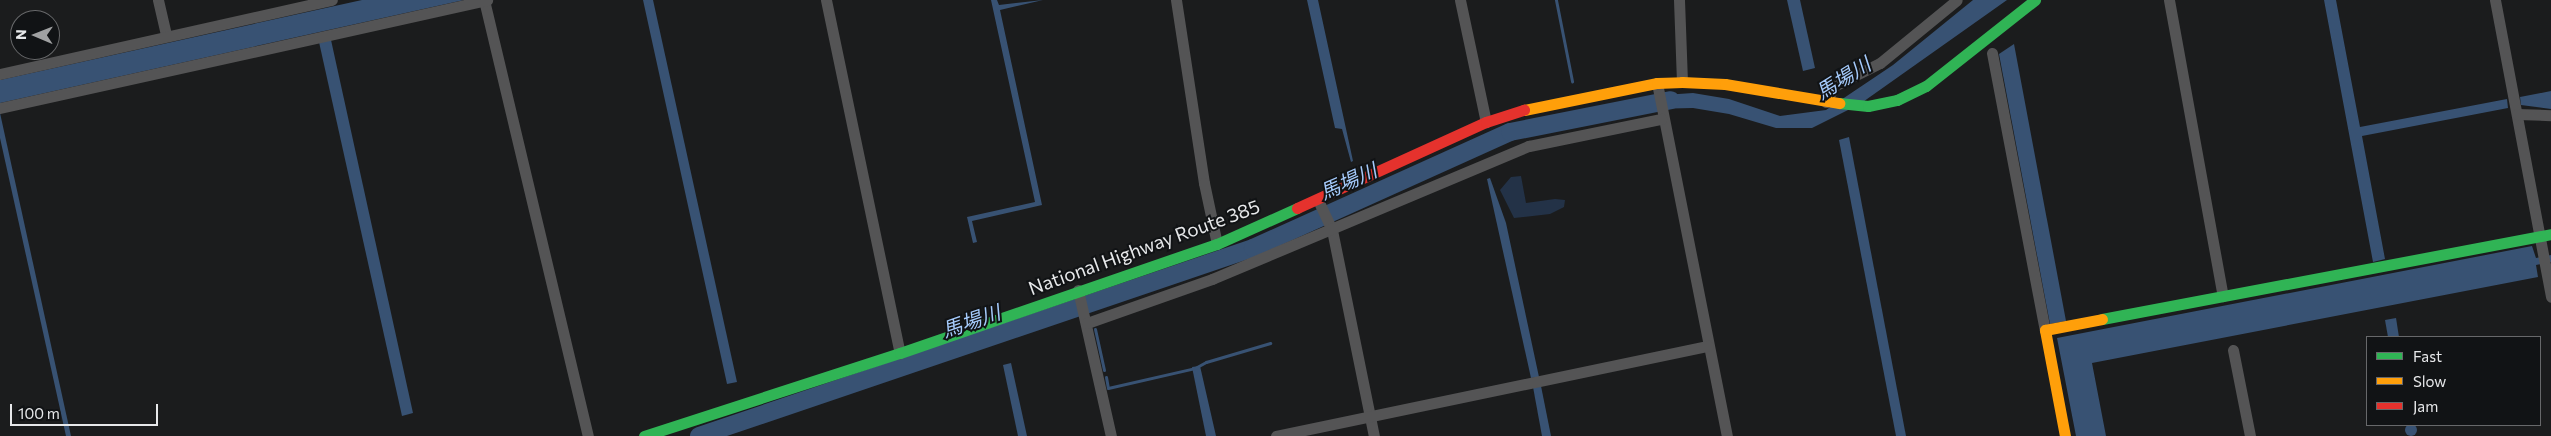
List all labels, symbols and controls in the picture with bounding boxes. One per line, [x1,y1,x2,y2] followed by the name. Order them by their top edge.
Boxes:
[10,10,60,60] north arrow
[12,29,29,40] text: N
[1811,52,1875,104] water label: 馬場川
[1316,158,1380,204] water label: 馬場川
[1025,194,1263,300] street label: National Highway Route 385
[939,300,1003,342] water label: 馬場川
[2366,336,2541,426] legend
[2413,347,2442,365] text: Fast
[2413,372,2446,390] text: Slow
[12,394,160,426] scale bar
[2413,397,2438,415] text: Jam
[18,404,60,422] text: 100 m

